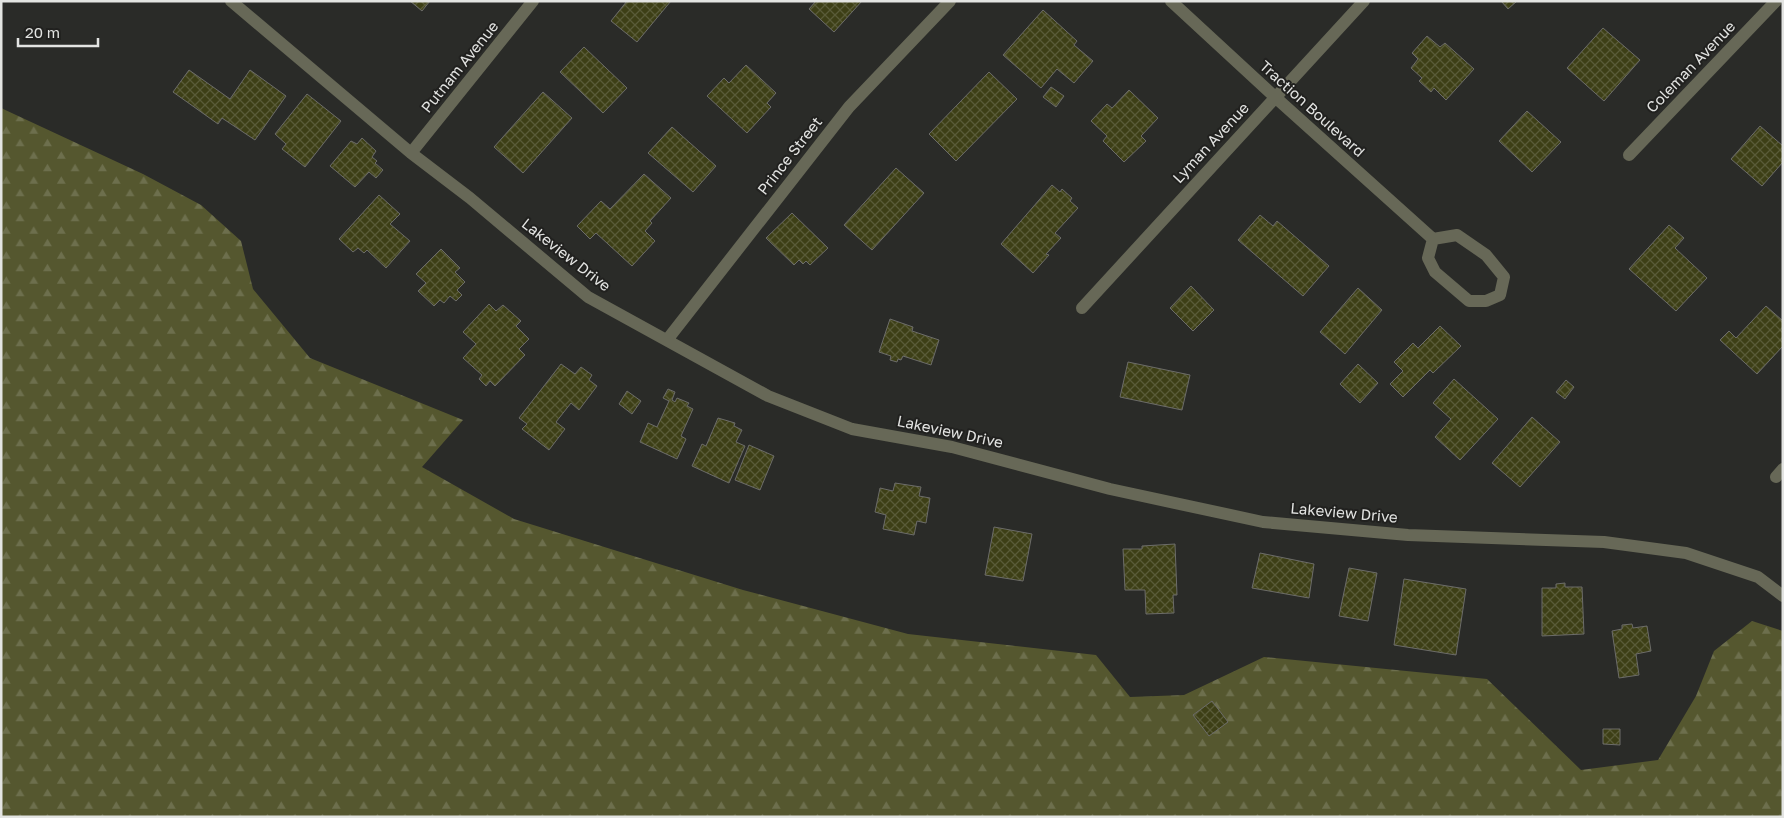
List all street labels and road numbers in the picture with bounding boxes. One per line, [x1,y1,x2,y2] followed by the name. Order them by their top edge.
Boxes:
[417,17,502,116] street label: Putnam Avenue
[1642,17,1739,116] street label: Coleman Avenue
[1257,56,1369,160] street label: Traction Boulevard
[1168,98,1252,186] street label: Lyman Avenue
[753,113,825,198] street label: Prince Street
[519,214,615,295] street label: Lakeview Drive
[896,411,1005,451] street label: Lakeview Drive
[1290,498,1399,526] street label: Lakeview Drive

